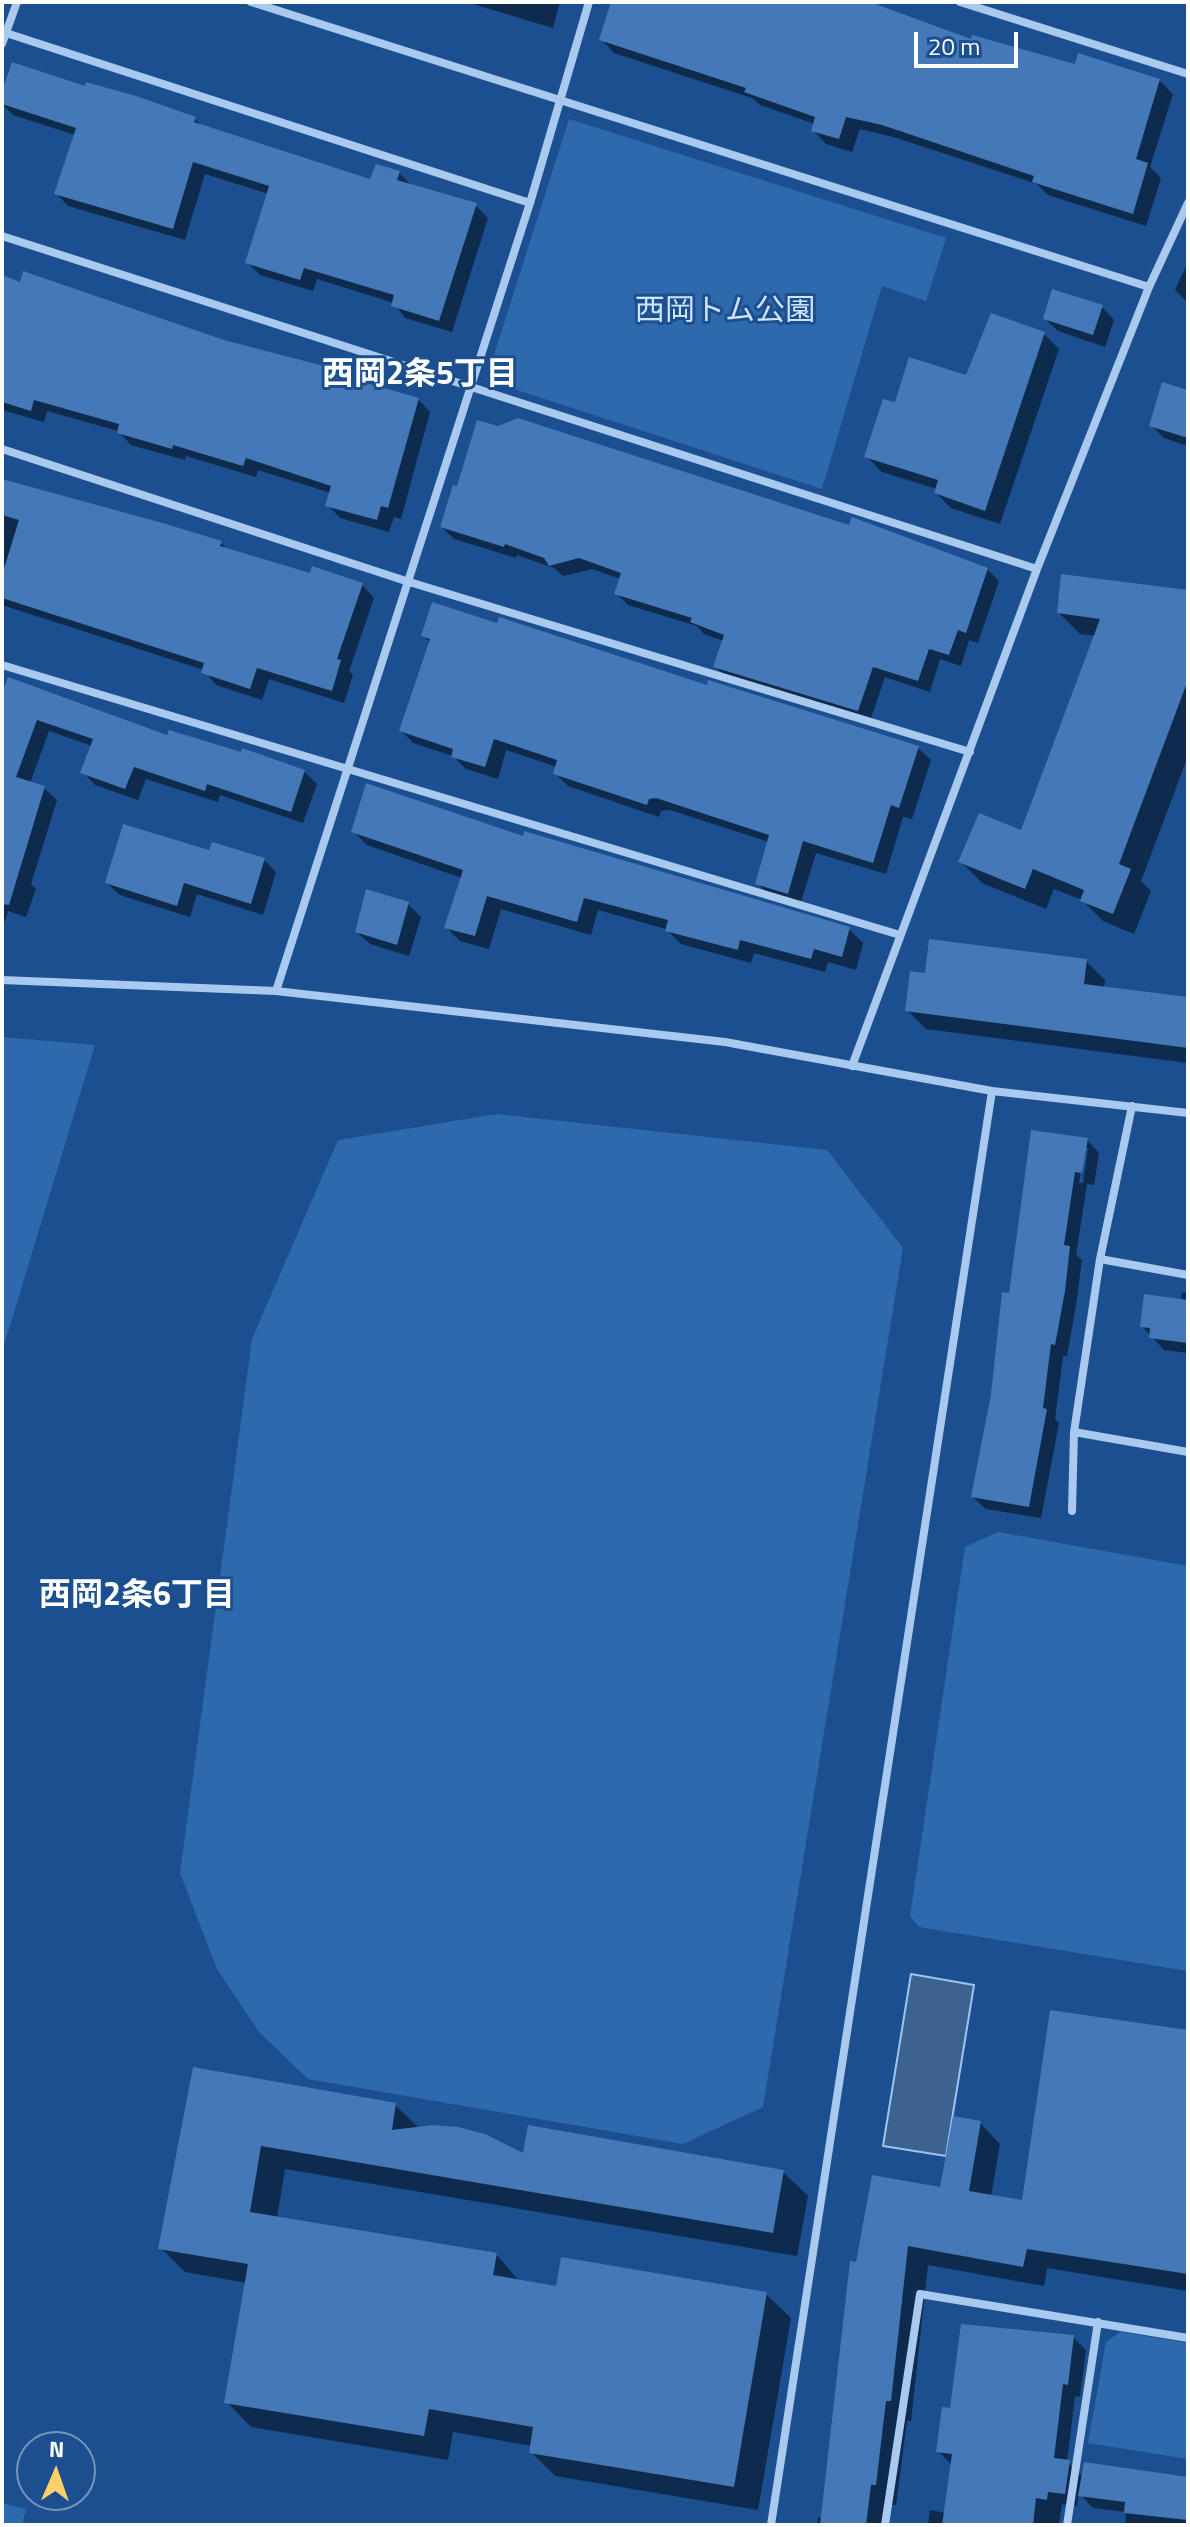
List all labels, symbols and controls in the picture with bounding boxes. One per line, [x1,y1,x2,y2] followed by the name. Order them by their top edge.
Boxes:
[918,16,1022,66] scale bar
[928,28,980,64] text: 20 m
[635,295,815,331] park label: 西岡トム公園
[322,357,518,395] district label: 西岡2条5丁目
[39,1578,235,1616] district label: 西岡2条6丁目
[16,2431,96,2511] north arrow
[49,2432,65,2466] text: N

